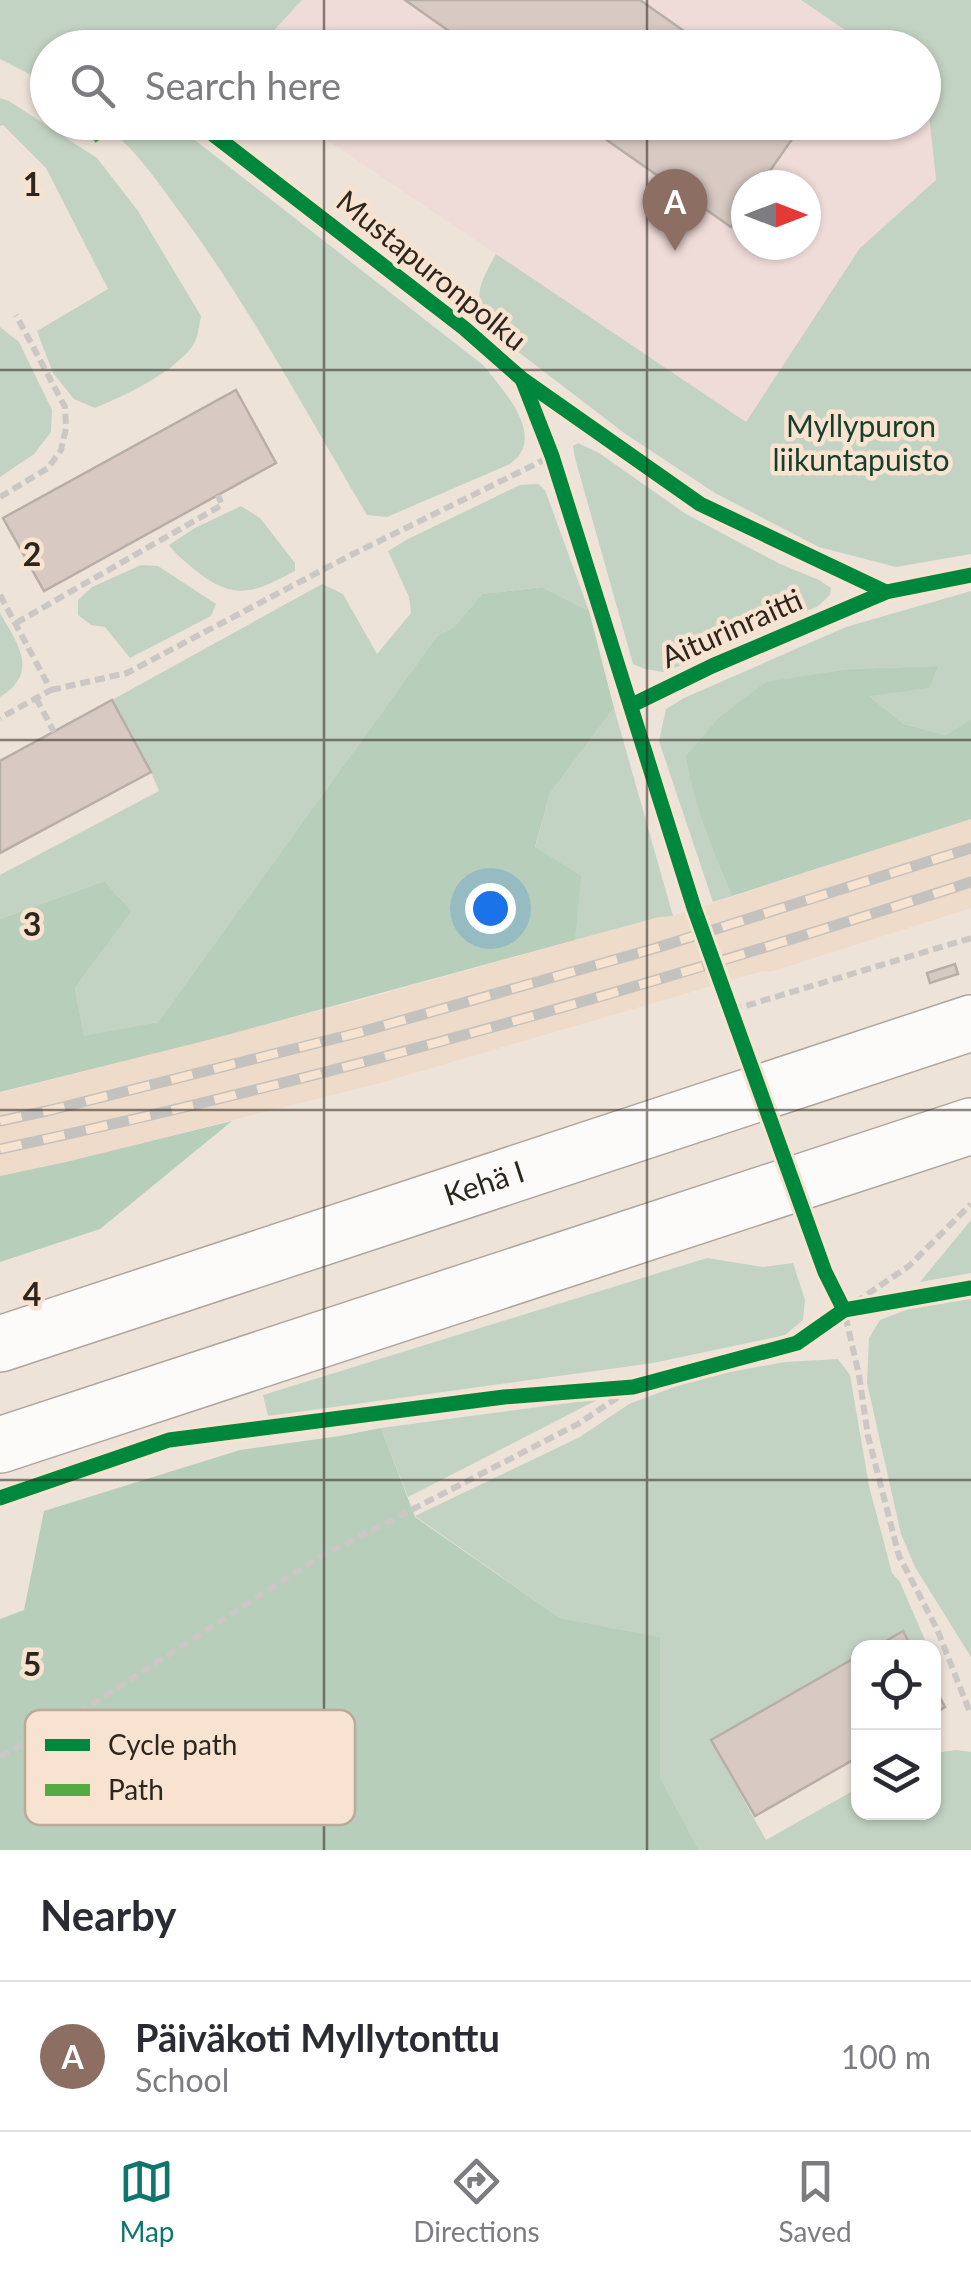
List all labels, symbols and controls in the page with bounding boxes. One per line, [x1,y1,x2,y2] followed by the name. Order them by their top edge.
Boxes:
[30,30,941,140] search box
[65,58,120,113] icon: search
[145,62,341,108] text: Search here
[23,164,41,203] text: 1
[642,168,708,251] pin: A
[731,170,821,260] north arrow
[330,182,534,357] street label: Mustapuronpolku
[772,407,950,477] park label: Myllypuron liikuntapuisto
[23,534,41,573] text: 2
[655,580,807,674] street label: Aiturinraitti
[465,883,516,934] your location
[23,904,41,943] text: 3
[439,1152,528,1212] street label: Kehä I
[23,1274,41,1313] text: 4
[851,1640,941,1820] map controls
[851,1640,941,1730] button: locate
[23,1644,41,1683] text: 5
[25,1710,355,1825] legend
[108,1727,237,1761] text: Cycle path
[851,1730,941,1820] button: layers
[108,1772,164,1806] text: Path
[40,1890,177,1940] text: Nearby
[135,2014,500,2060] text: Päiväkoti Myllytonttu
[61,2037,84,2076] text: A
[841,2037,931,2076] text: 100 m
[135,2060,229,2099] text: School
[119,2154,175,2248] tab: Map
[413,2154,540,2248] tab: Directions
[778,2154,852,2248] tab: Saved

